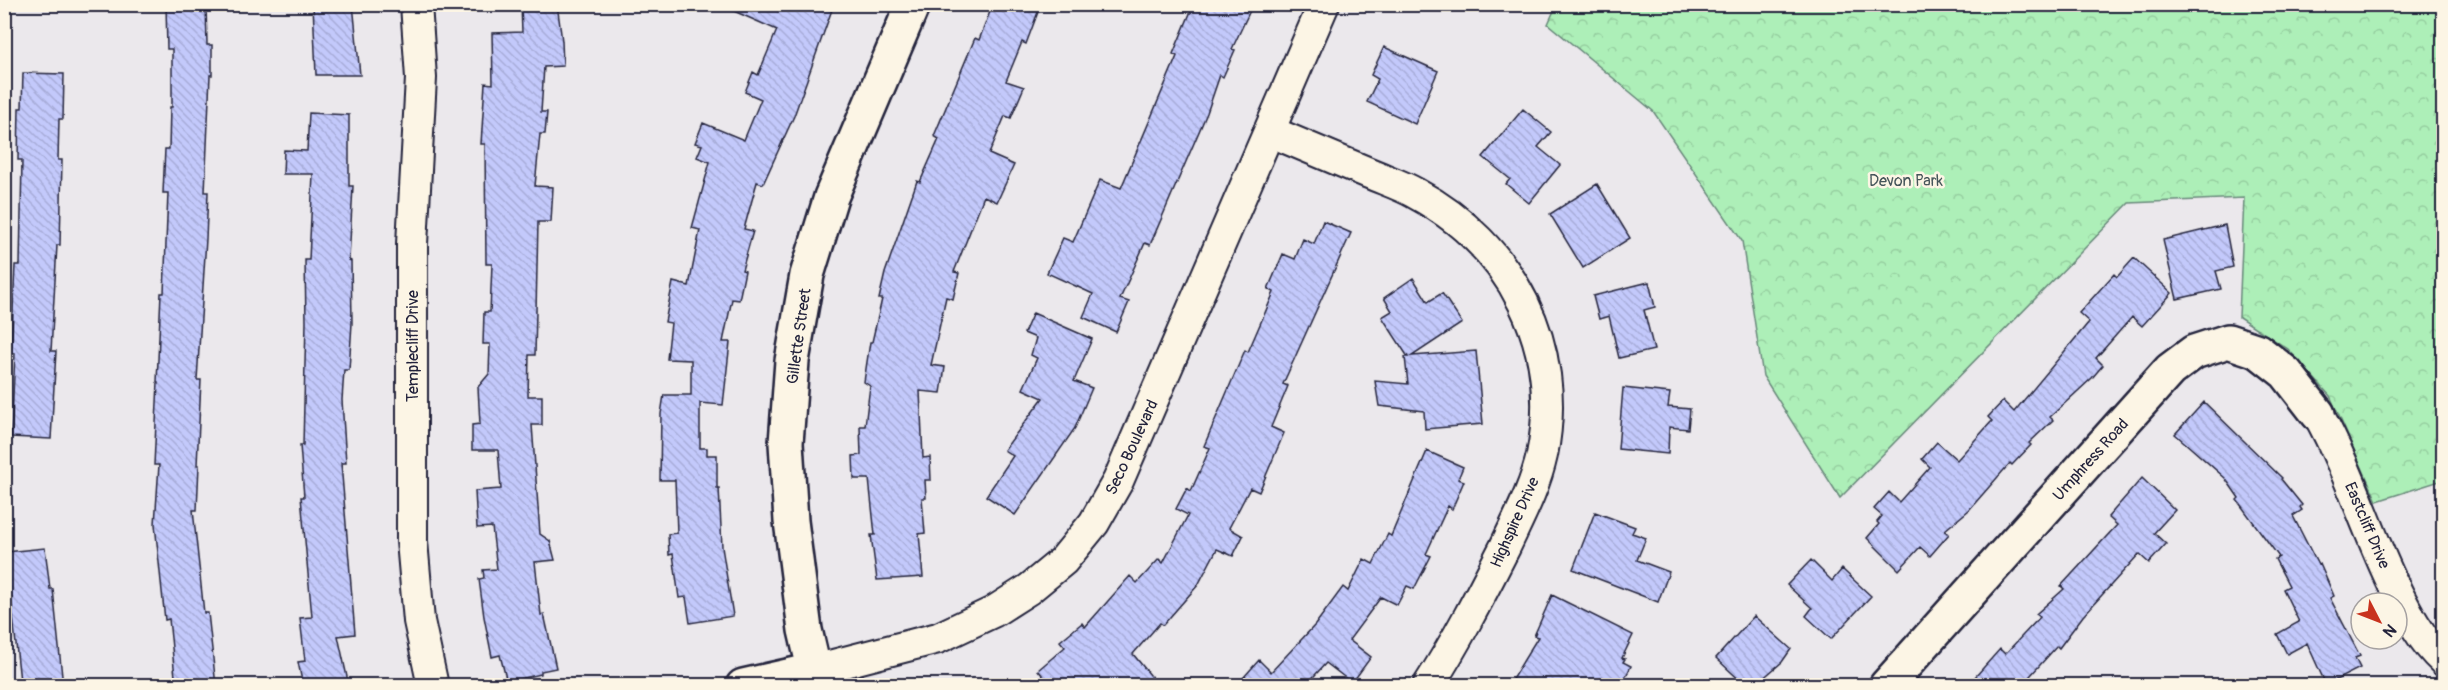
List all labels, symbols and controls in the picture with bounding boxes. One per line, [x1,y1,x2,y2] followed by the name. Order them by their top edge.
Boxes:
[1869,171,1943,191] park label: Devon Park
[782,286,816,385] street label: Gillette Street
[403,290,423,402] street label: Templecliff Drive
[1101,397,1163,498] street label: Seco Boulevard
[2048,414,2133,505] street label: Umphress Road
[1486,474,1544,571] street label: Highspire Drive
[2340,479,2394,572] street label: Eastcliff Drive
[2349,591,2409,651] north arrow
[2378,620,2400,641] text: N

